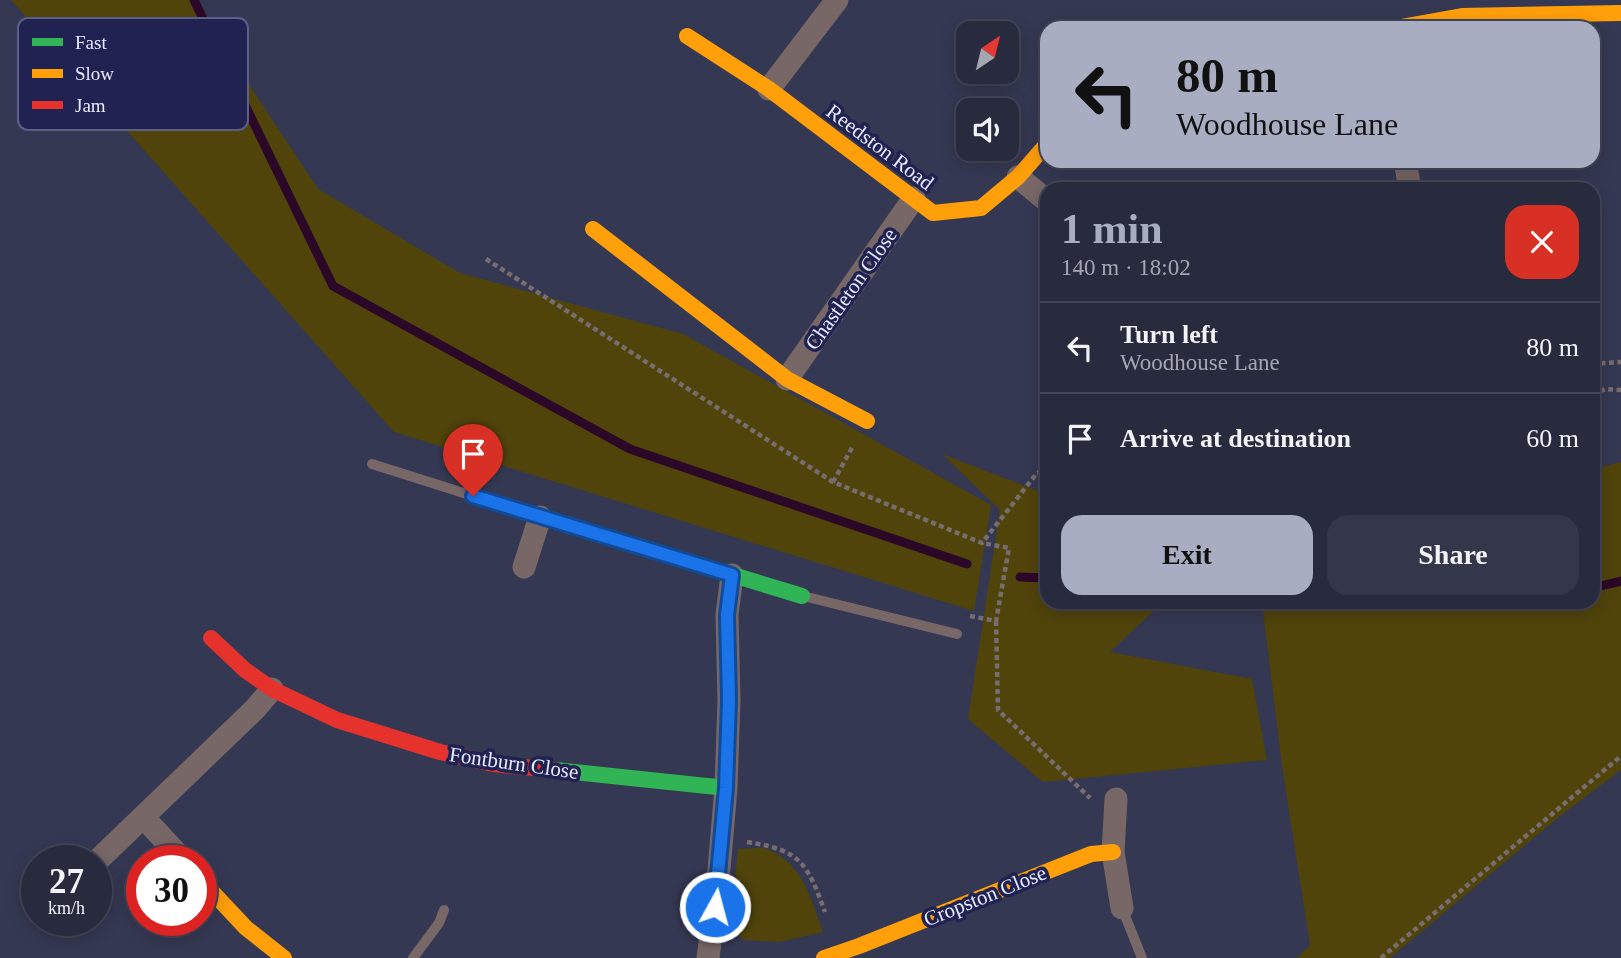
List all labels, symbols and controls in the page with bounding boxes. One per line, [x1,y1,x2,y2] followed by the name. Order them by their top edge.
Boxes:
[18,18,248,130] legend
[956,21,1018,84] north arrow
[956,21,1019,161] map controls
[75,32,107,53] text: Fast
[1176,48,1278,103] text: 80 m
[1061,49,1152,140] icon: left
[75,63,114,84] text: Slow
[75,95,106,116] text: Jam
[956,98,1019,161] button: sound
[822,99,939,195] street label: Reedston Road
[1176,106,1398,142] text: Woodhouse Lane
[1505,205,1579,279] button: close
[1061,206,1163,252] text: 1 min
[800,224,902,354] street label: Chastleton Close
[1061,255,1191,280] text: 140 m · 18:02
[1120,320,1218,349] text: Turn left
[1061,329,1099,367] icon: left
[1526,333,1579,362] text: 80 m
[1120,350,1280,375] text: Woodhouse Lane
[1061,420,1099,458] icon: arrive
[443,424,503,496] pin
[1120,424,1351,453] text: Arrive at destination
[1526,424,1579,453] text: 60 m
[454,435,492,473] icon: arrive
[1061,515,1313,595] button: Exit
[1327,515,1579,595] button: Share
[448,742,580,784] street label: Fontburn Close
[126,845,217,936] speed limit sign: 30
[920,861,1050,931] street label: Cropston Close
[49,862,84,901] text: 27
[678,870,752,944] position arrow
[48,898,85,918] text: km/h

